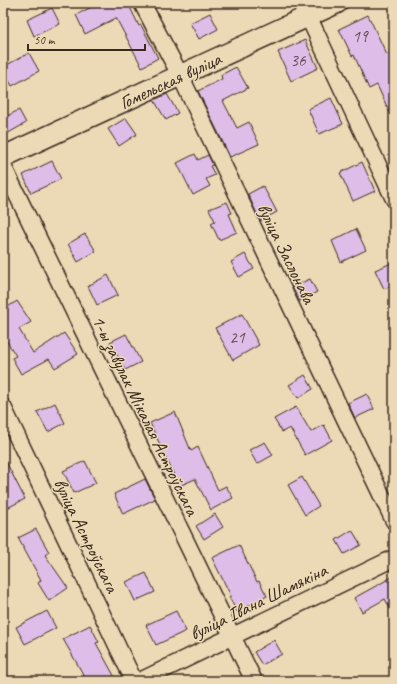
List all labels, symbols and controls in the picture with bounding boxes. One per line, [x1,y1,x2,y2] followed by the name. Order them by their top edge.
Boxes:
[28,26,145,52] scale bar
[352,26,369,47] house number: 19
[34,32,56,48] text: 50 m
[116,46,227,115] street label: Гомельская вуліца
[290,50,307,71] house number: 36
[251,199,321,309] street label: вуліца Заслонава
[86,311,205,521] street label: 1-ы завулак Мікалая Астроўскага
[229,327,246,348] house number: 21
[48,474,125,598] street label: вуліца Астроўскага
[186,557,333,646] street label: вуліца Івана Шамякіна

